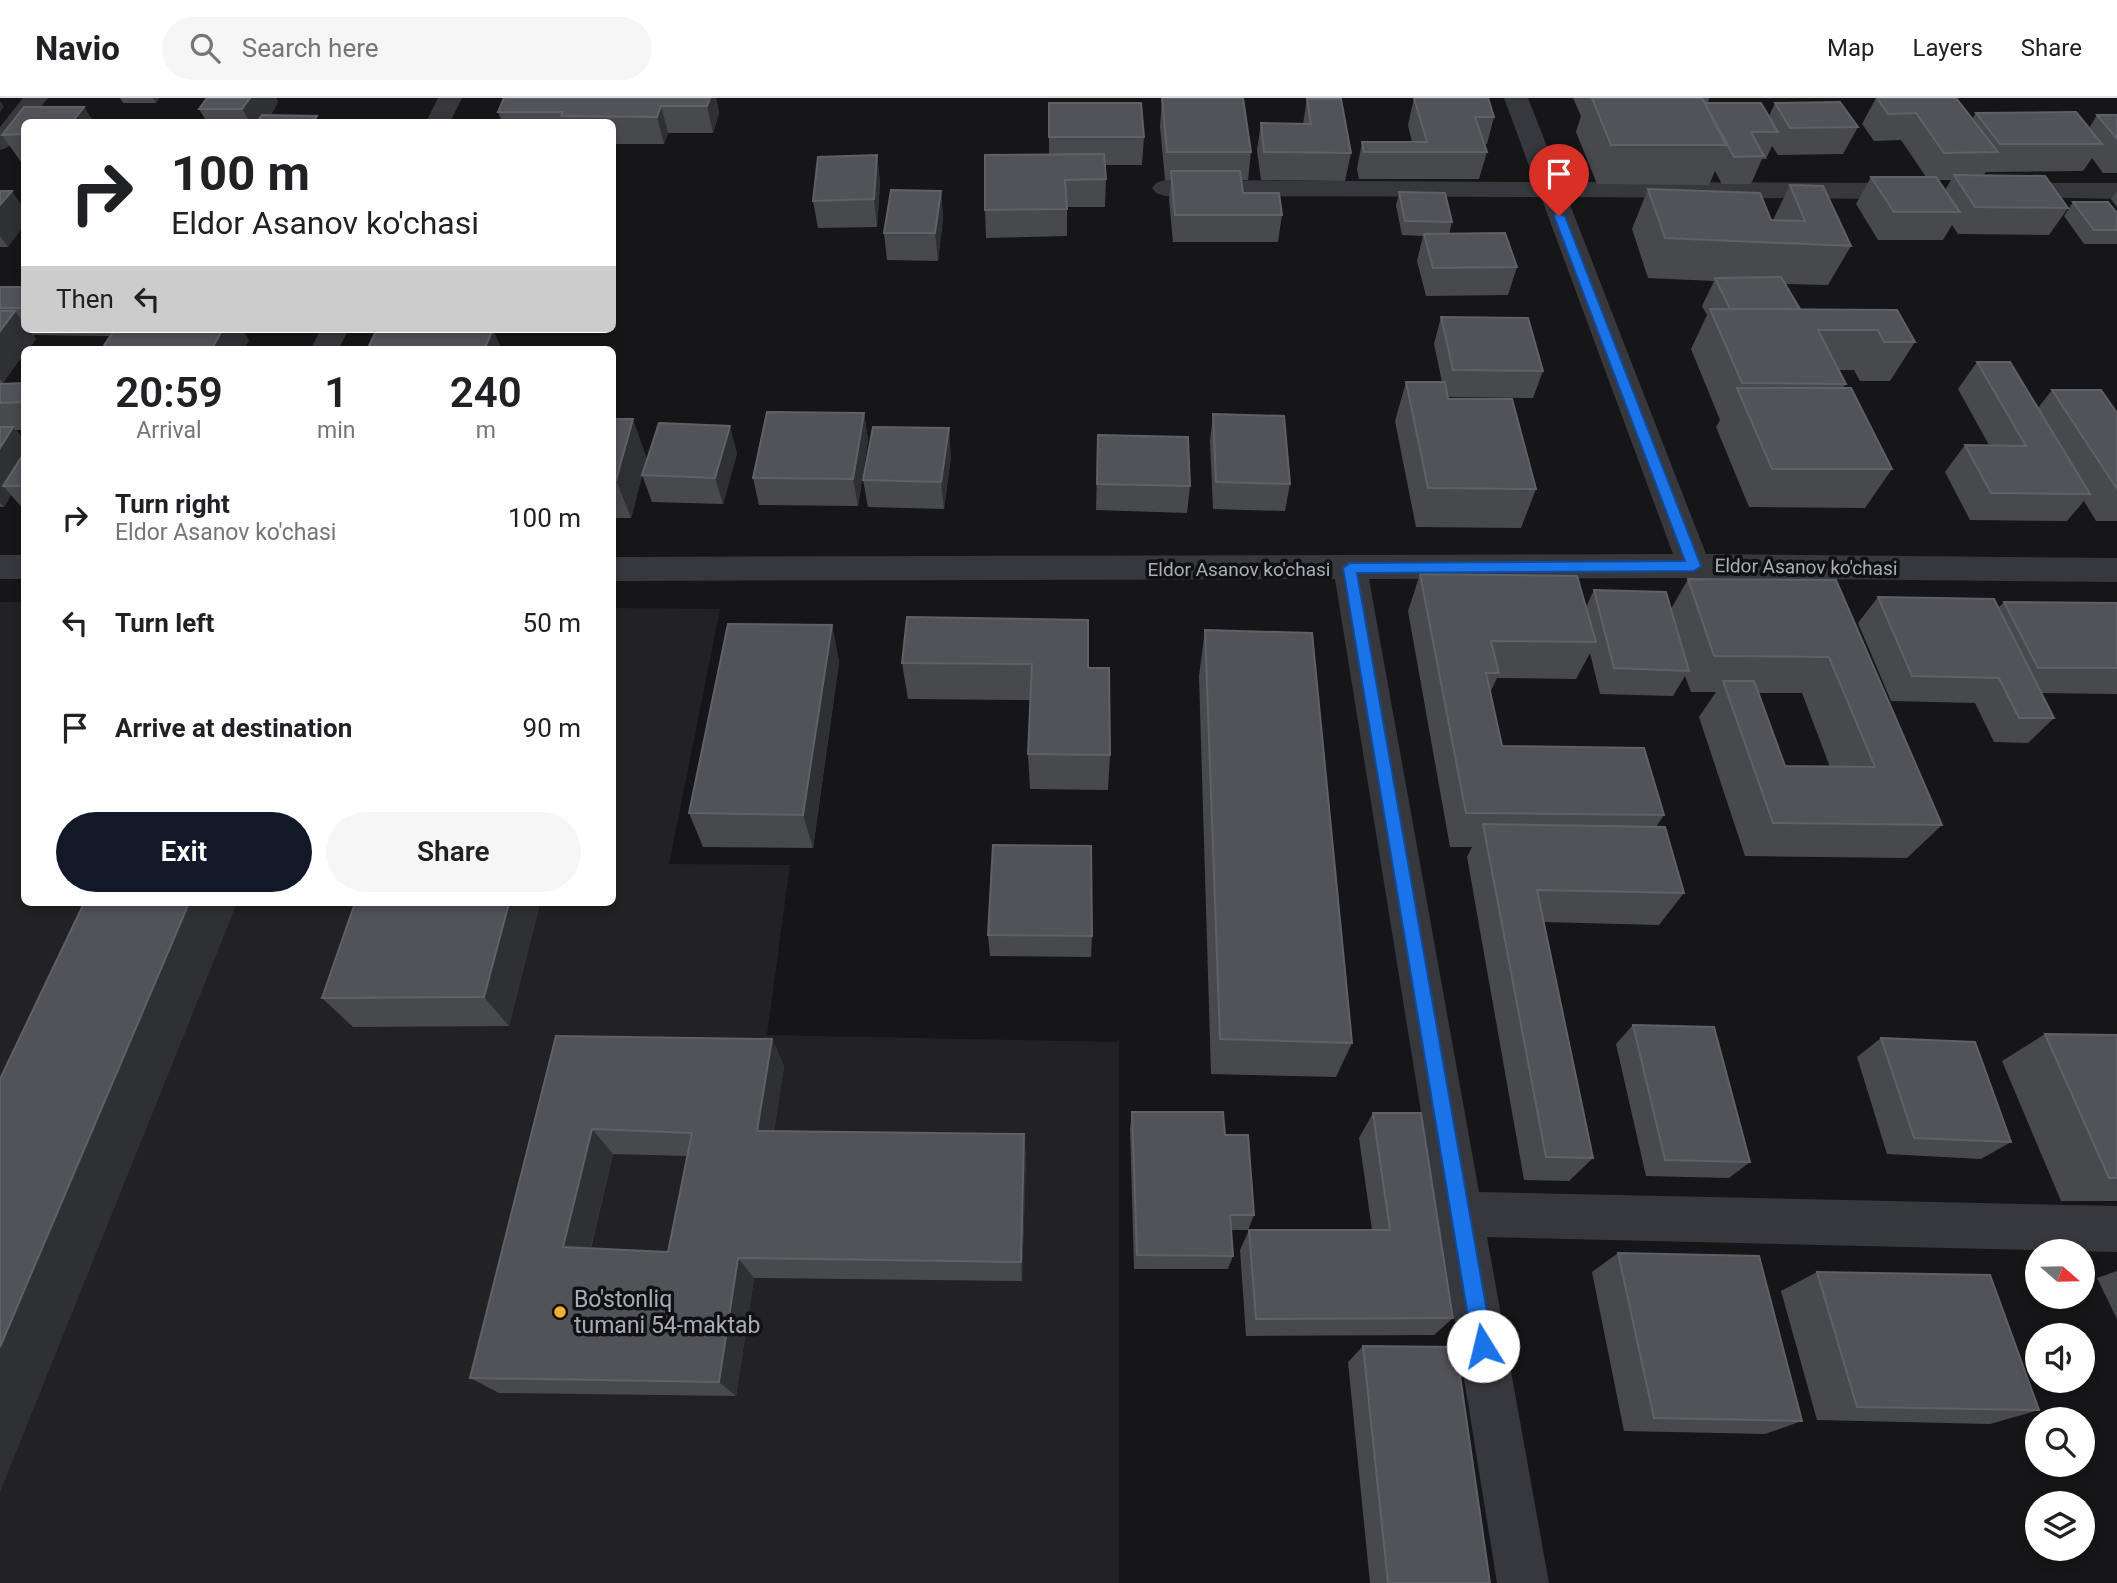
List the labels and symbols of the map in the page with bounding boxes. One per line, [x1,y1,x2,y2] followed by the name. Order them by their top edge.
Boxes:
[1529,144,1589,216] pin
[1714,554,1898,580] street label: Eldor Asanov ko'chasi
[1148,558,1330,581] street label: Eldor Asanov ko'chasi
[2025,1239,2095,1309] north arrow
[574,1286,760,1339] place label: Bo'stonliq tumani 54-maktab
[552,1304,568,1320] marker: Bo'stonliq tumani 54-maktab
[1446,1309,1520,1383] position arrow

